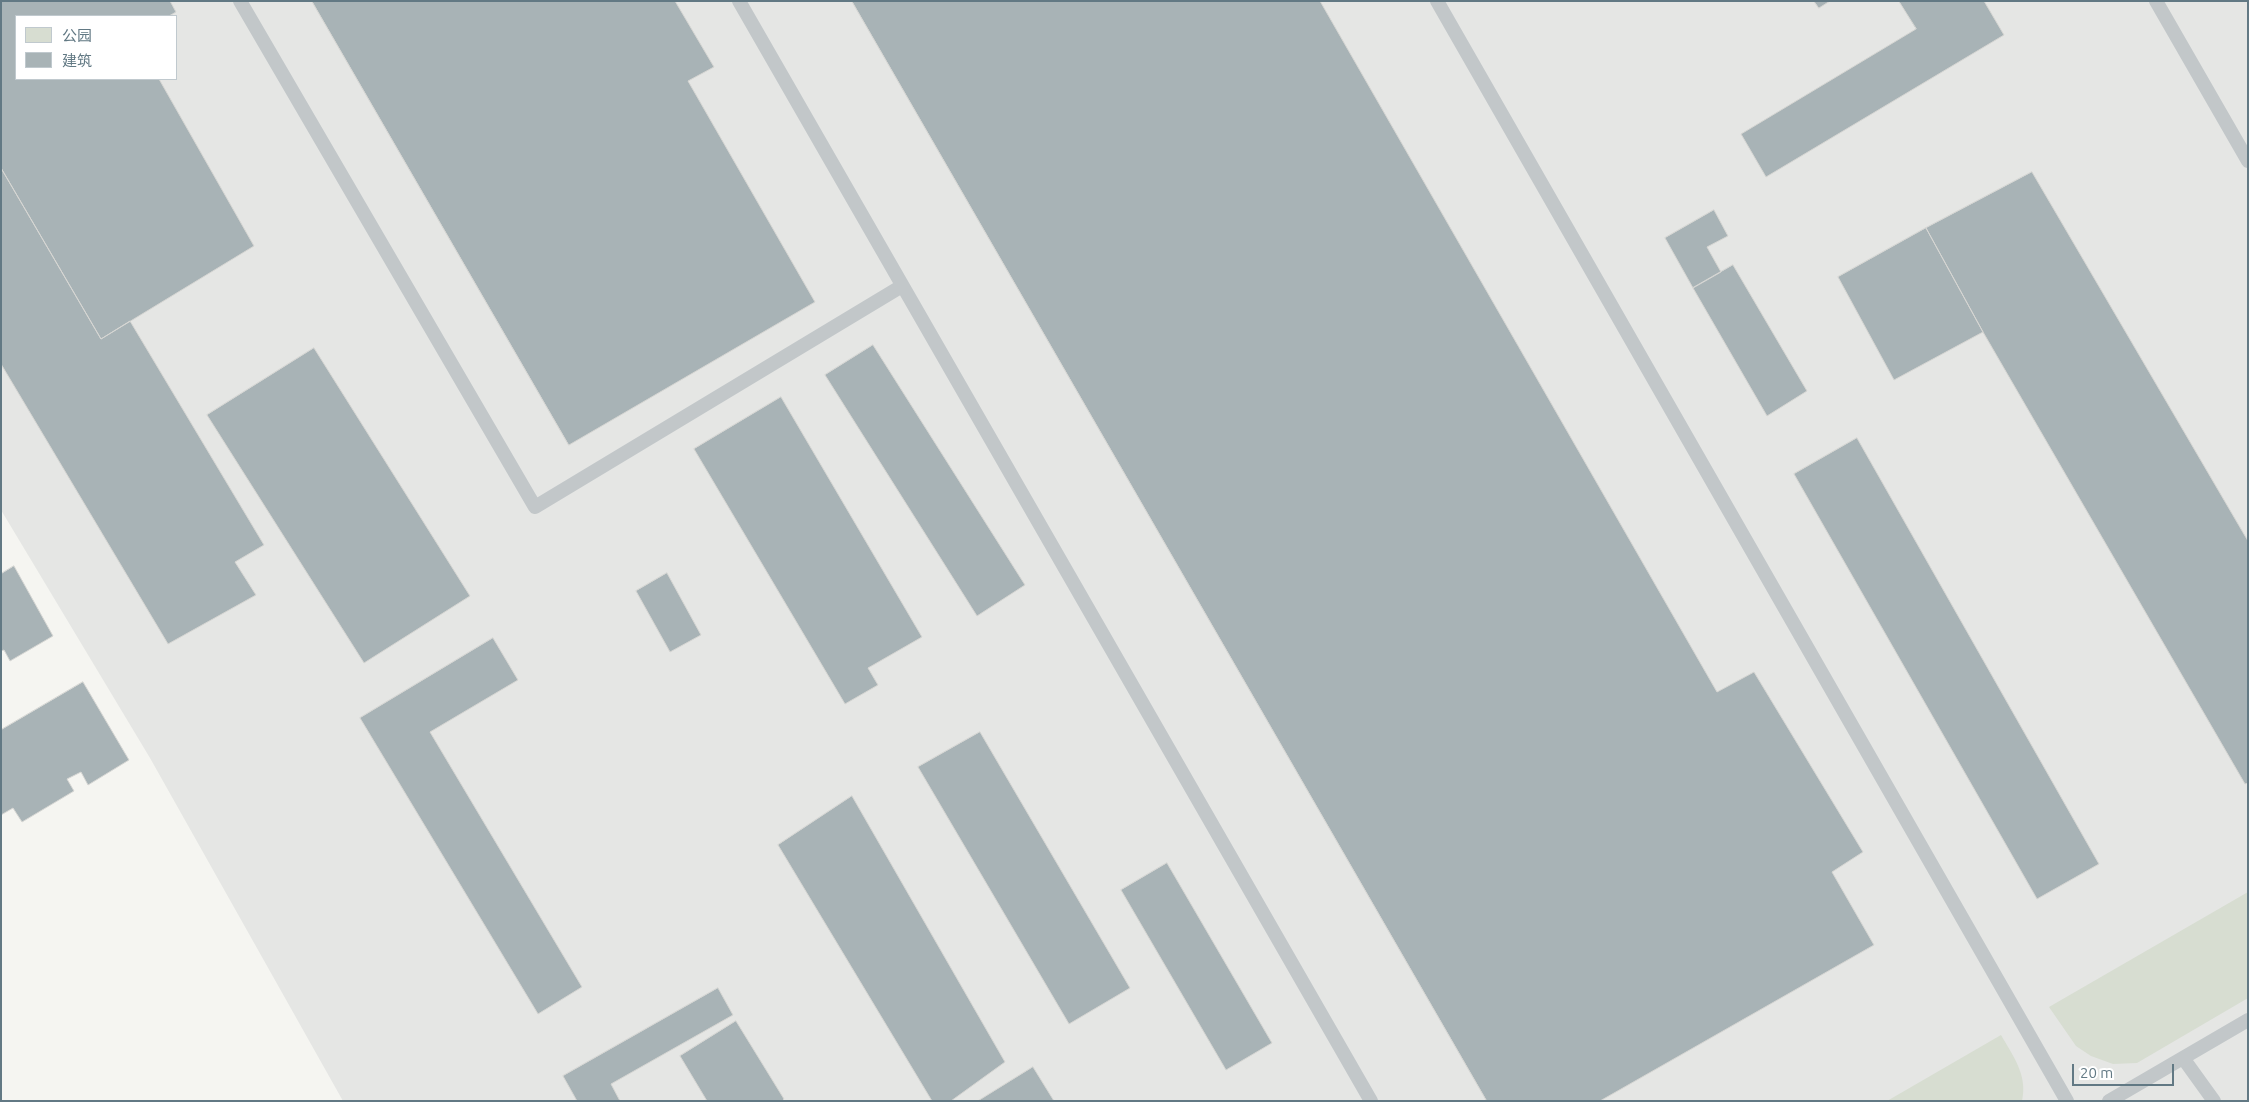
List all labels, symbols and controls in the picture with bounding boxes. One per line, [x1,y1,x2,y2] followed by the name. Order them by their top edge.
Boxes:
[15,15,178,80] legend
[62,27,92,44] text: 公园
[62,52,92,69] text: 建筑
[2074,1054,2176,1086] scale bar
[2080,1064,2113,1081] text: 20 m

